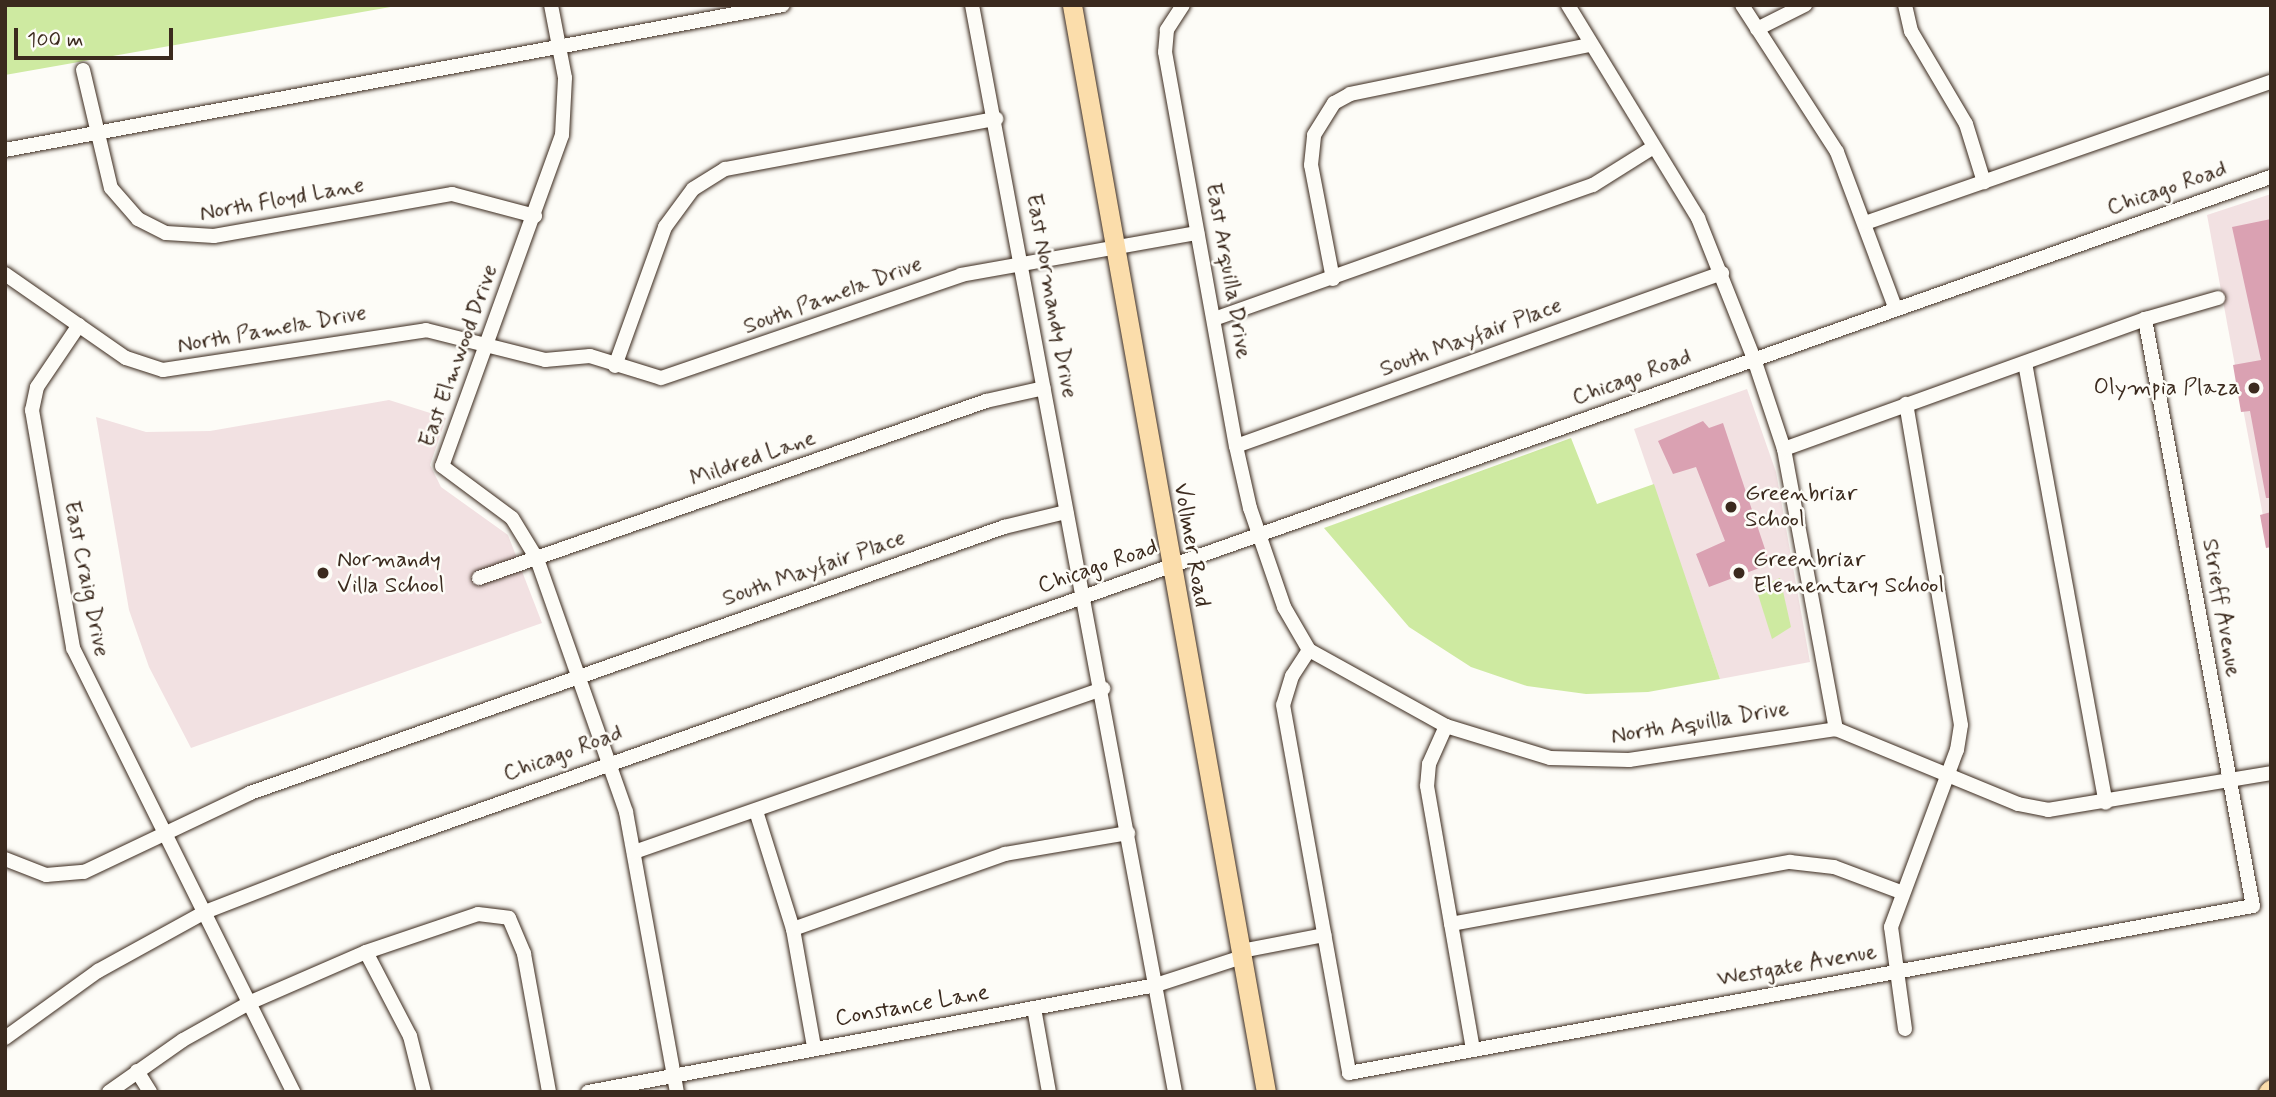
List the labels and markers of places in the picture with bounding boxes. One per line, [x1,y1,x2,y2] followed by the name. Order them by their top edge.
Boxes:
[2096,374,2240,402] place label: Olympia Plaza
[2246,380,2262,396] marker: Olympia Plaza
[1745,480,1858,534] place label: Greenbriar School
[1723,499,1739,515] marker: Greenbriar School
[337,546,444,600] place label: Normandy Villa School
[1753,546,1944,600] place label: Greenbriar Elementary School
[315,565,331,581] marker: Normandy Villa School
[1731,565,1747,581] marker: Greenbriar Elementary School

